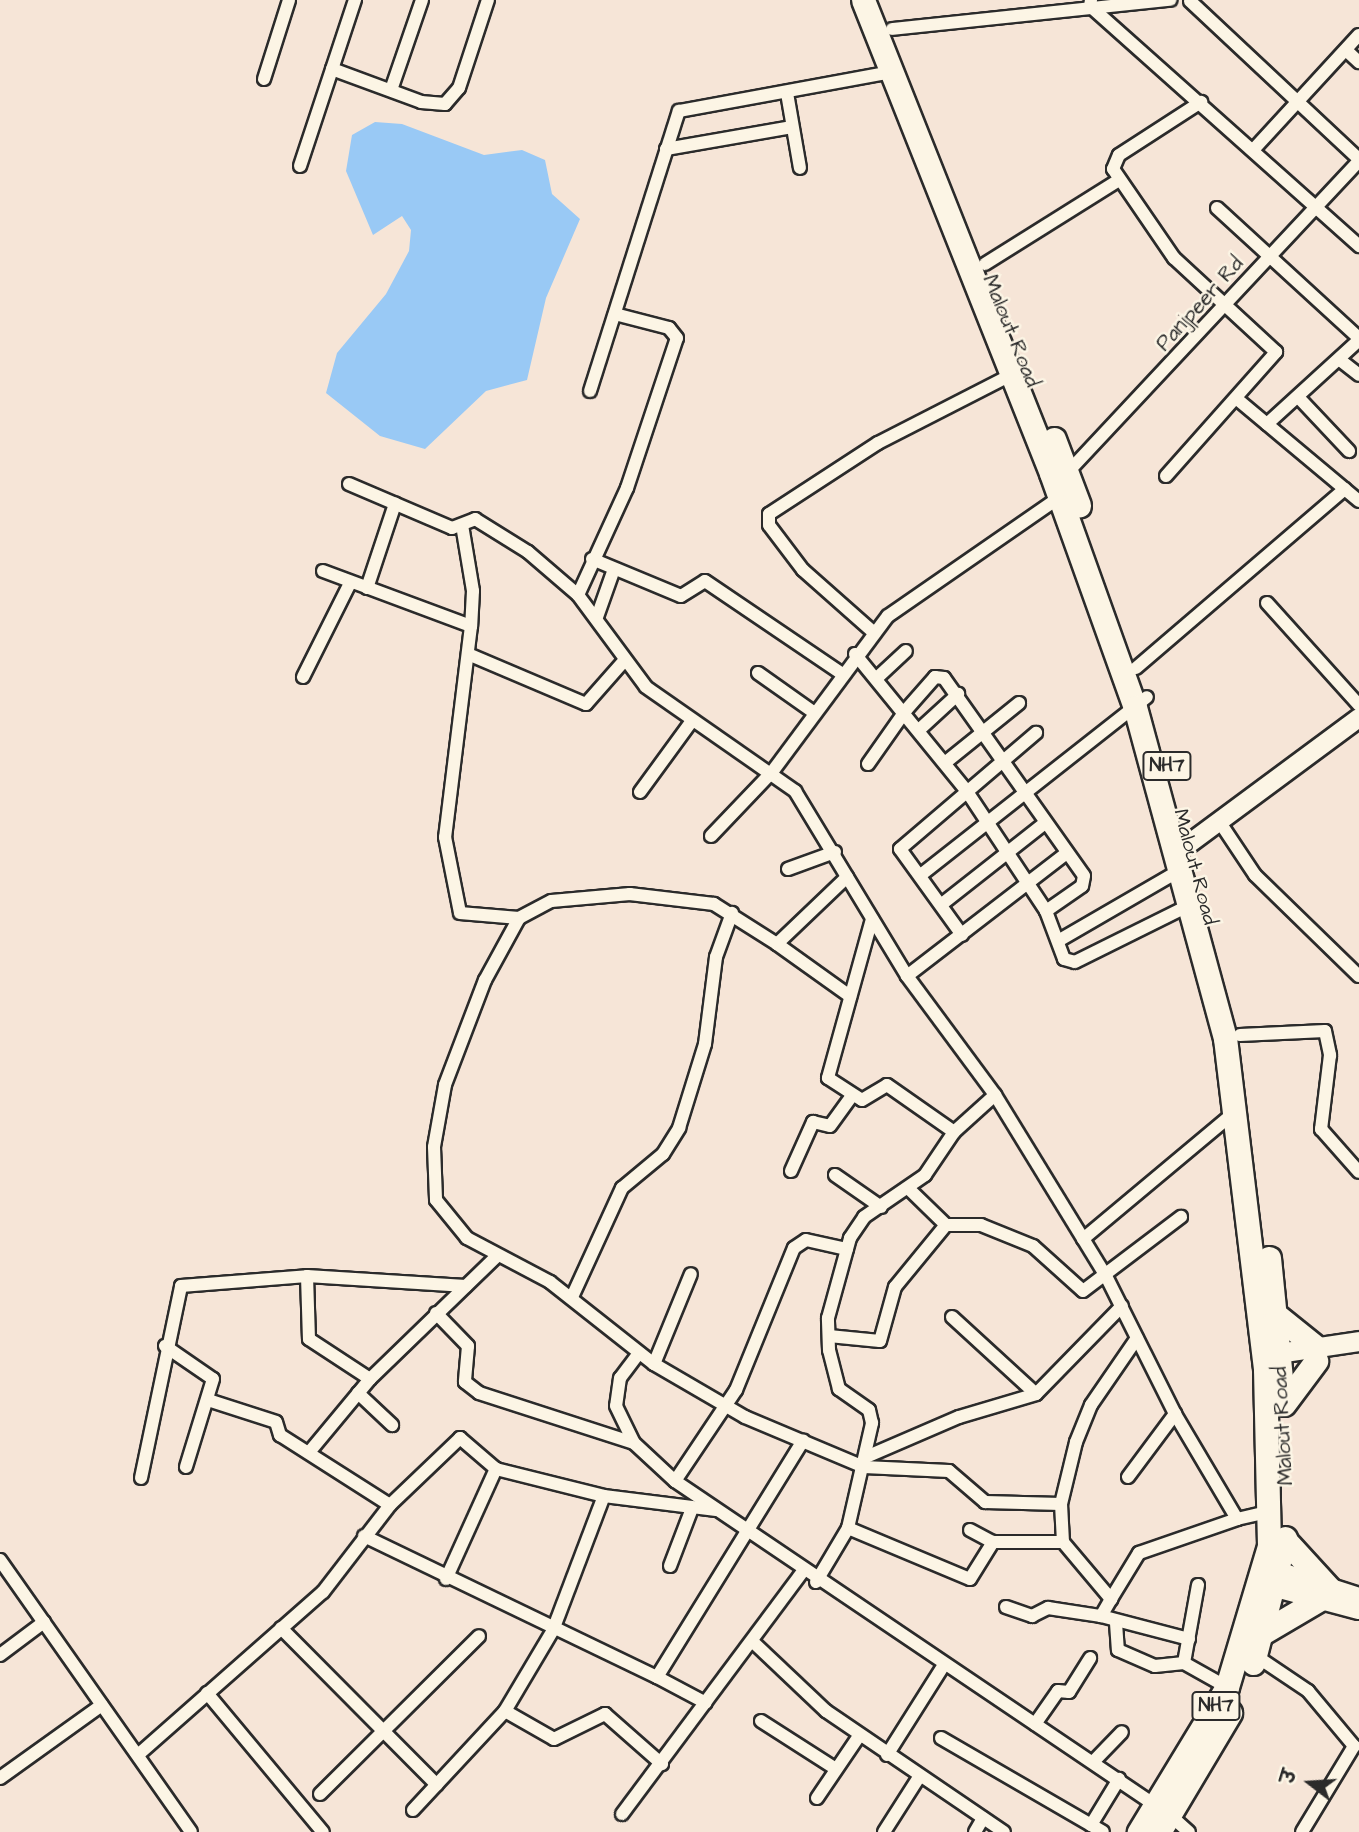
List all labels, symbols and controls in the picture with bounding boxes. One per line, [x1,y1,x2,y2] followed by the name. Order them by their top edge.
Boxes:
[1151,252,1249,356] street label: Panjpeer Rd
[977,271,1045,391] street label: Malout Road
[1141,750,1193,782] road number: NH7
[1167,806,1223,928] street label: Malout Road
[1267,1366,1299,1486] street label: Malout Road
[1190,1690,1242,1722] road number: NH7
[1275,1748,1345,1818] north arrow
[1275,1767,1304,1787] text: उ

